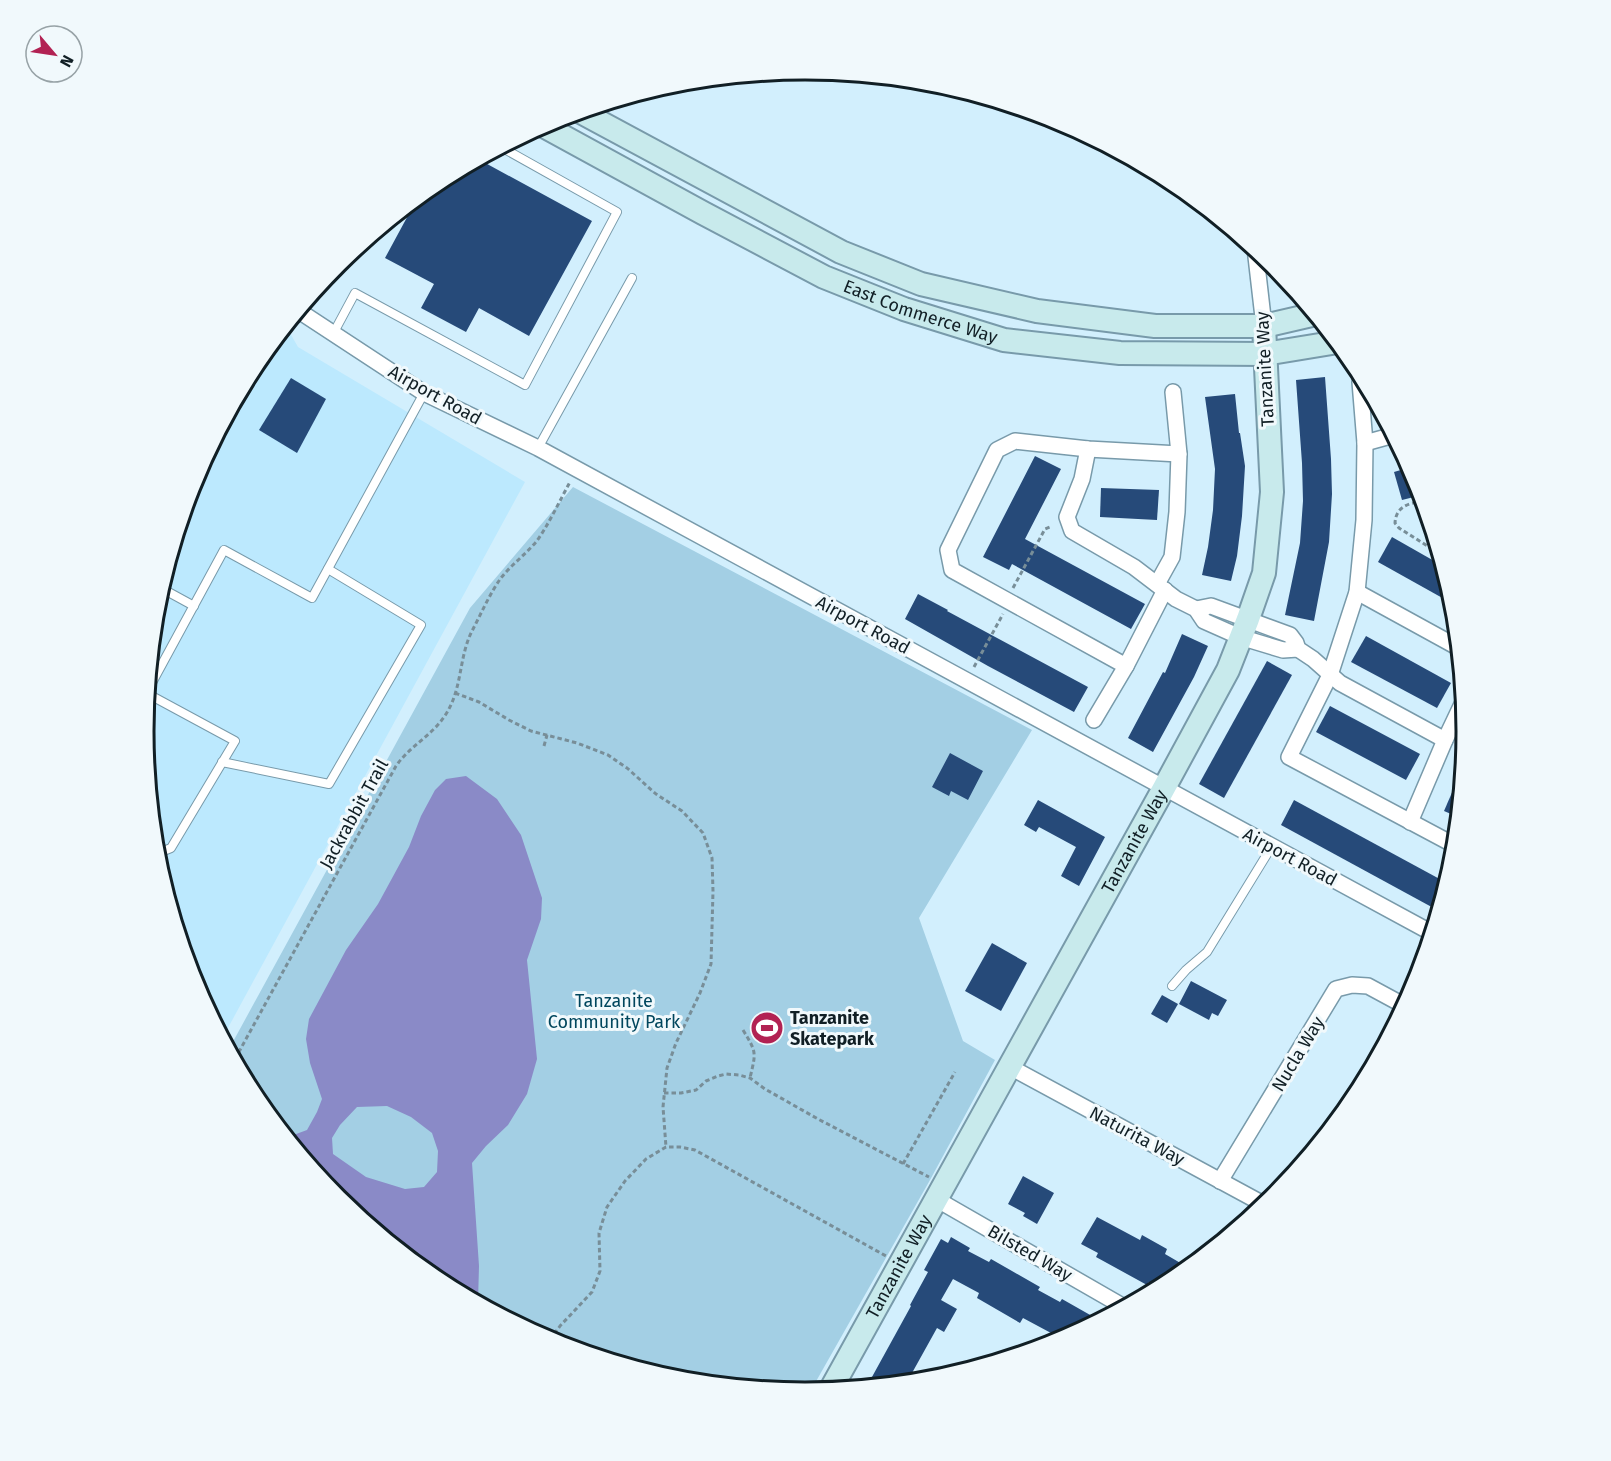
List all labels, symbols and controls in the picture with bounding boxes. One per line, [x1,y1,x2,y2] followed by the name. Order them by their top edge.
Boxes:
[24,24,84,84] north arrow
[56,52,78,70] text: N
[840,275,1000,348] street label: East Commerce Way
[1251,311,1279,427] street label: Tanzanite Way
[385,360,485,430] street label: Airport Road
[812,591,914,659] street label: Airport Road
[315,755,393,873] street label: Jackrabbit Trail
[1097,786,1172,897] street label: Tanzanite Way
[1239,823,1341,891] street label: Airport Road
[548,990,681,1033] park label: Tanzanite Community Park
[790,1007,875,1050] place label: Tanzanite Skatepark
[749,1010,785,1046] sports icon: Tanzanite Skatepark
[1267,1012,1329,1096] street label: Nucla Way
[1086,1102,1189,1170] street label: Naturita Way
[861,1211,936,1322] street label: Tanzanite Way
[984,1220,1076,1286] street label: Bilsted Way

